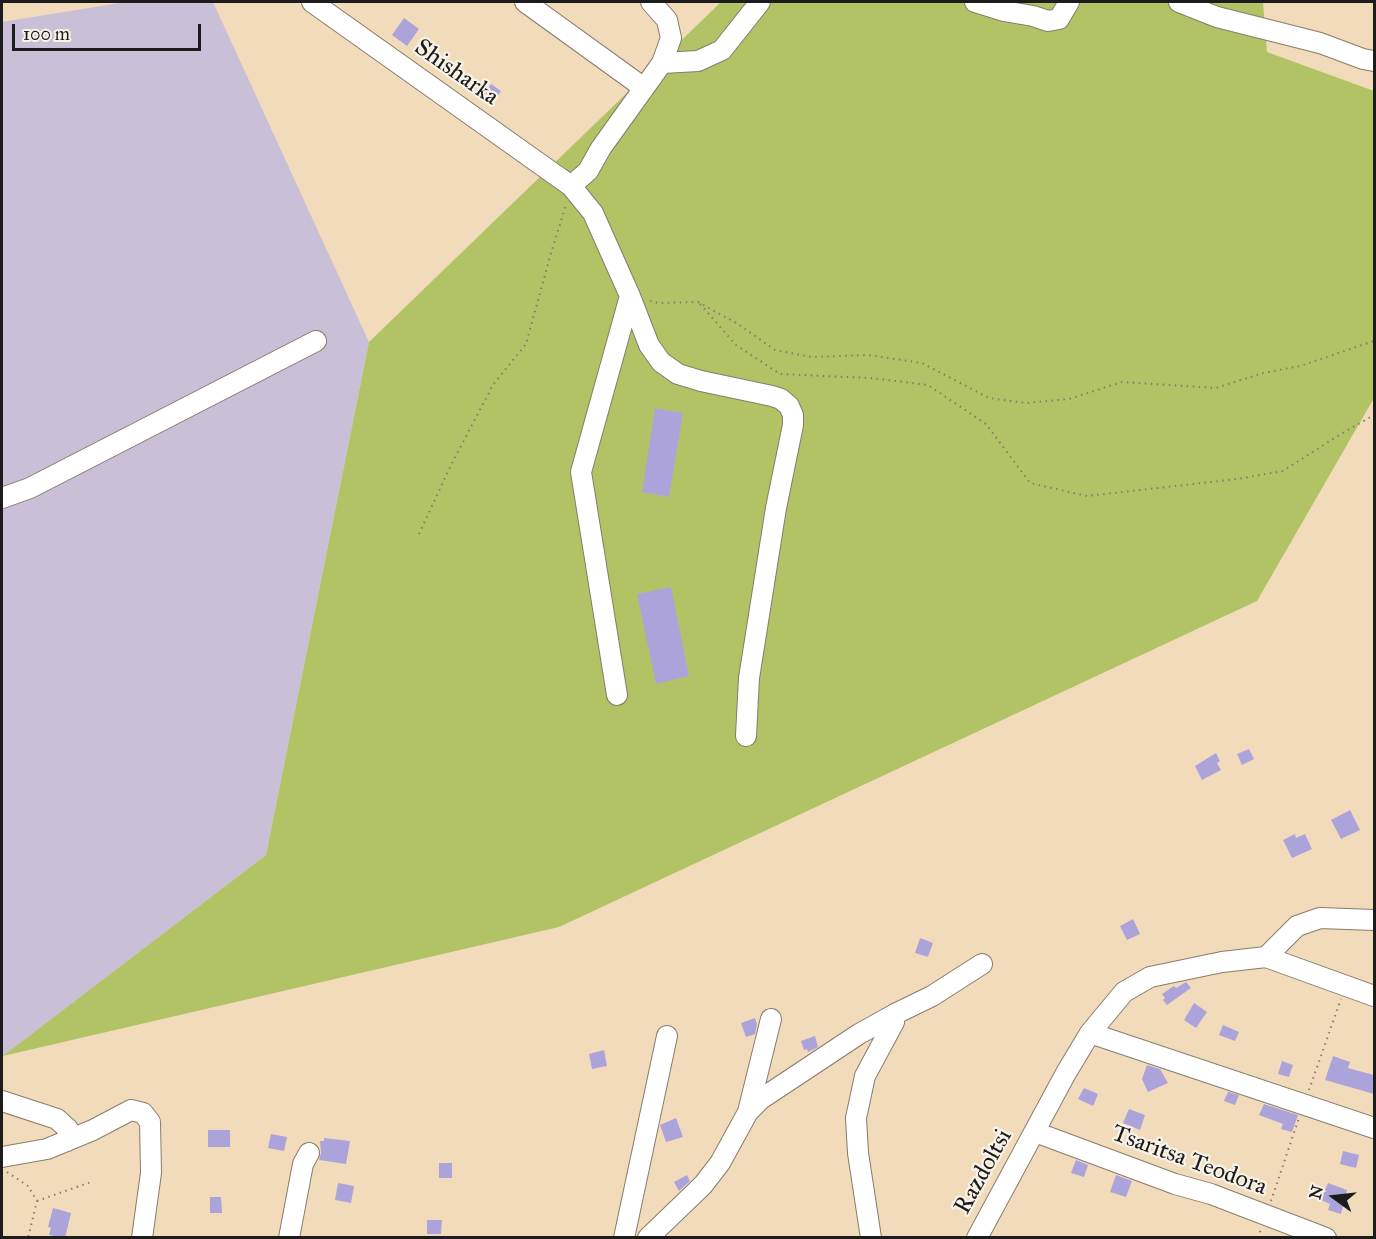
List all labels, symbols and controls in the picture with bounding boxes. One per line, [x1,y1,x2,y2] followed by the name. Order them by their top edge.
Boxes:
[15,12,204,50] scale bar
[23,23,70,45] text: 100 m
[408,34,504,112] street label: Shisharka
[1108,1120,1270,1202] street label: Tsaritsa Teodora
[949,1125,1019,1219] street label: Razdoltsi
[1304,1167,1364,1227] north arrow
[1305,1183,1327,1201] text: N

